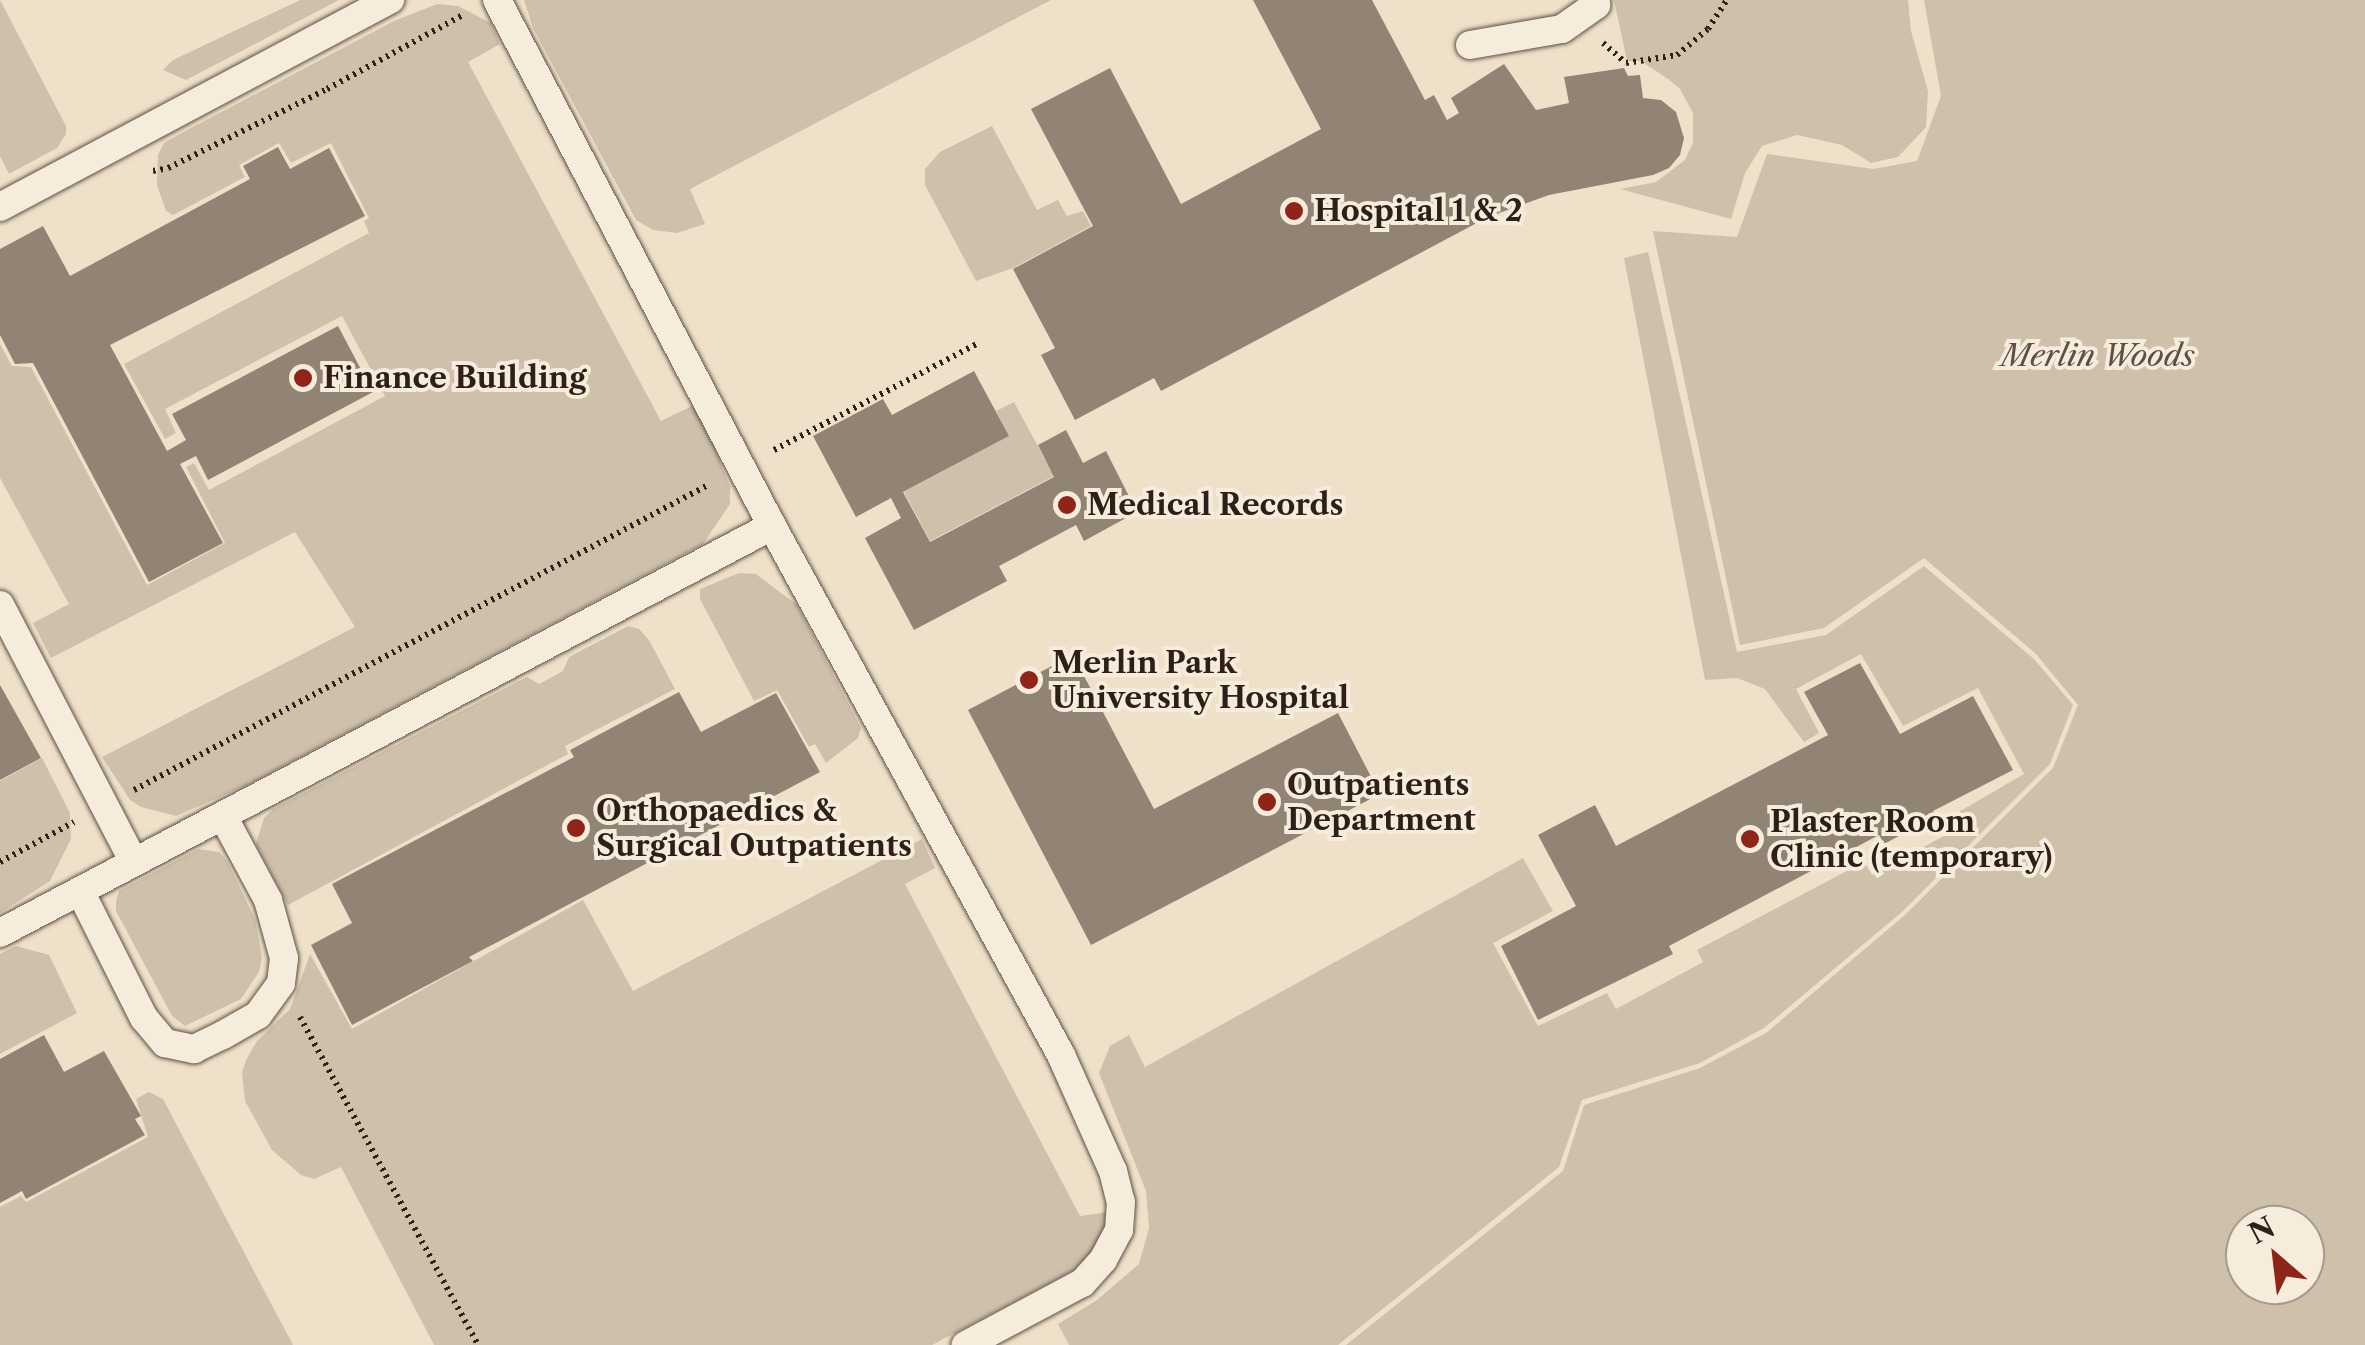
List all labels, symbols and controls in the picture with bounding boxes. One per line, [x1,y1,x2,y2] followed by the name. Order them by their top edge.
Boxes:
[1314,193,1523,229] place label: Hospital 1 & 2
[1283,200,1305,222] marker: Hospital 1 & 2
[2001,338,2195,374] park label: Merlin Woods
[323,360,587,396] place label: Finance Building
[292,367,314,389] marker: Finance Building
[1087,487,1343,523] place label: Medical Records
[1056,494,1078,516] marker: Medical Records
[1052,645,1350,716] place label: Merlin Park University Hospital
[1016,667,1042,693] marker: Merlin Park University Hospital
[1287,767,1476,838] place label: Outpatients Department
[1256,791,1278,813] marker: Outpatients Department
[596,793,912,864] place label: Orthopaedics & Surgical Outpatients
[1770,804,2052,874] place label: Plaster Room Clinic (temporary)
[565,817,587,839] marker: Orthopaedics & Surgical Outpatients
[1739,828,1761,850] marker: Plaster Room Clinic (temporary)
[2225,1205,2325,1305] north arrow
[2243,1210,2281,1251] text: N

